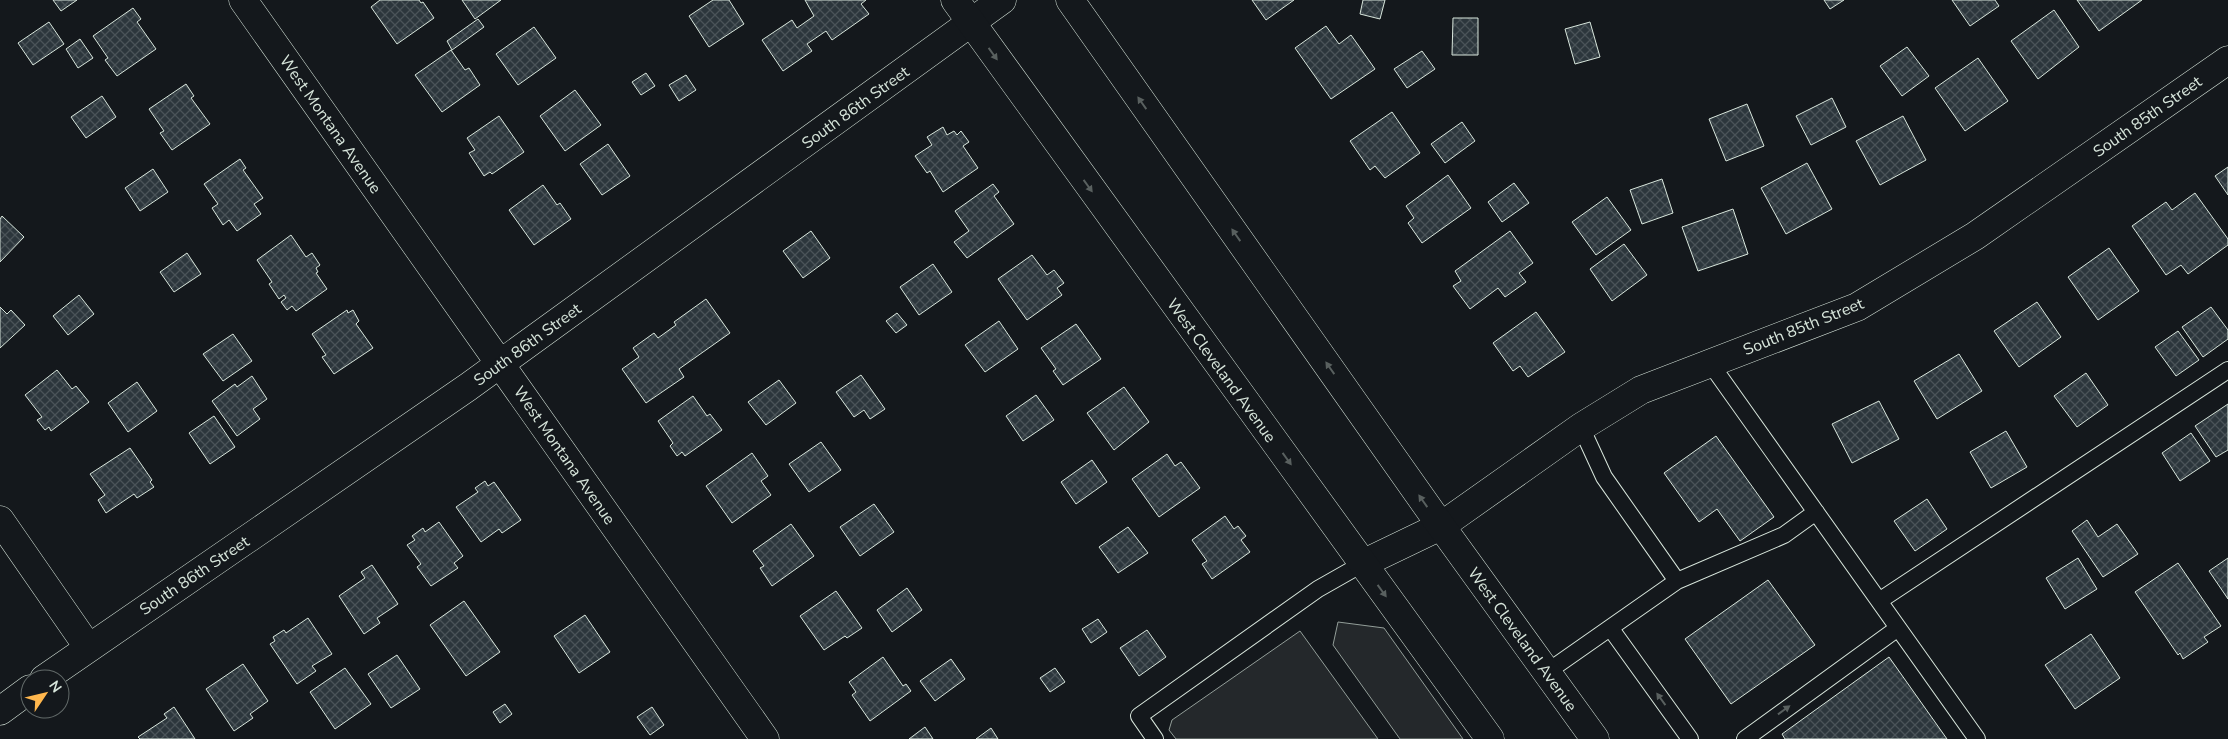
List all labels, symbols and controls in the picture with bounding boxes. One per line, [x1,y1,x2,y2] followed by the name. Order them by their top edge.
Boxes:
[988,47,998,61] one-way arrow
[274,51,386,198] street label: West Montana Avenue
[797,61,914,154] street label: South 86th Street
[2089,71,2207,163] street label: South 85th Street
[1137,96,1147,109] one-way arrow
[1083,179,1094,192] one-way arrow
[1231,228,1241,242] one-way arrow
[1740,293,1867,361] street label: South 85th Street
[1161,294,1281,447] street label: West Cleveland Avenue
[469,298,586,391] street label: South 86th Street
[1325,361,1335,375] one-way arrow
[508,382,620,529] street label: West Montana Avenue
[1281,452,1292,465] one-way arrow
[1418,495,1429,508] one-way arrow
[135,531,254,621] street label: South 86th Street
[1462,563,1582,716] street label: West Cleveland Avenue
[1377,584,1387,598] one-way arrow
[20,669,70,719] north arrow
[44,677,66,697] text: N
[1656,692,1666,706] one-way arrow
[1777,705,1790,716] one-way arrow

